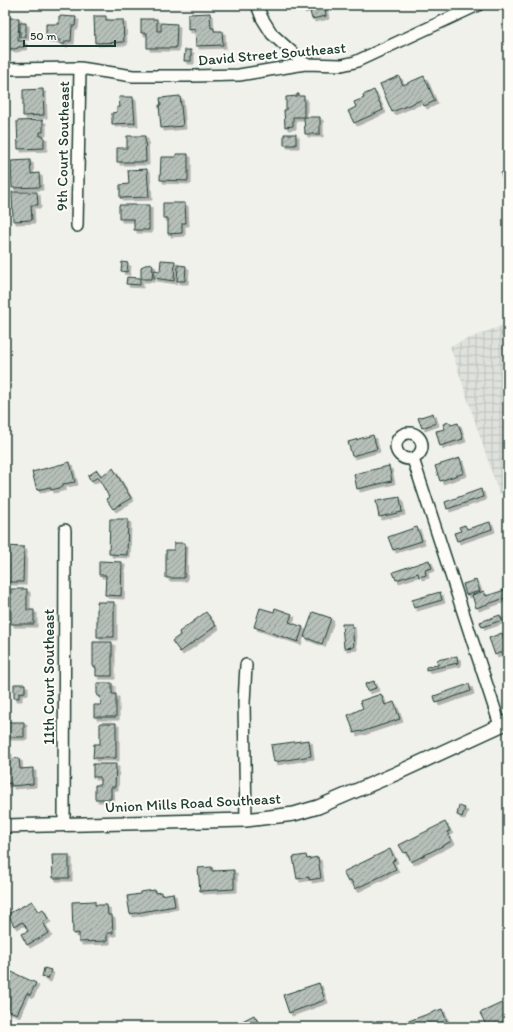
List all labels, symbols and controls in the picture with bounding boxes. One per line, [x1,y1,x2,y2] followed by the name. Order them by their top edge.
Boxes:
[24,22,115,48] scale bar
[30,29,56,43] text: 50 m
[197,39,347,69] street label: David Street Southeast
[53,80,73,211] street label: 9th Court Southeast
[40,609,58,745] street label: 11th Court Southeast
[105,789,282,817] street label: Union Mills Road Southeast

